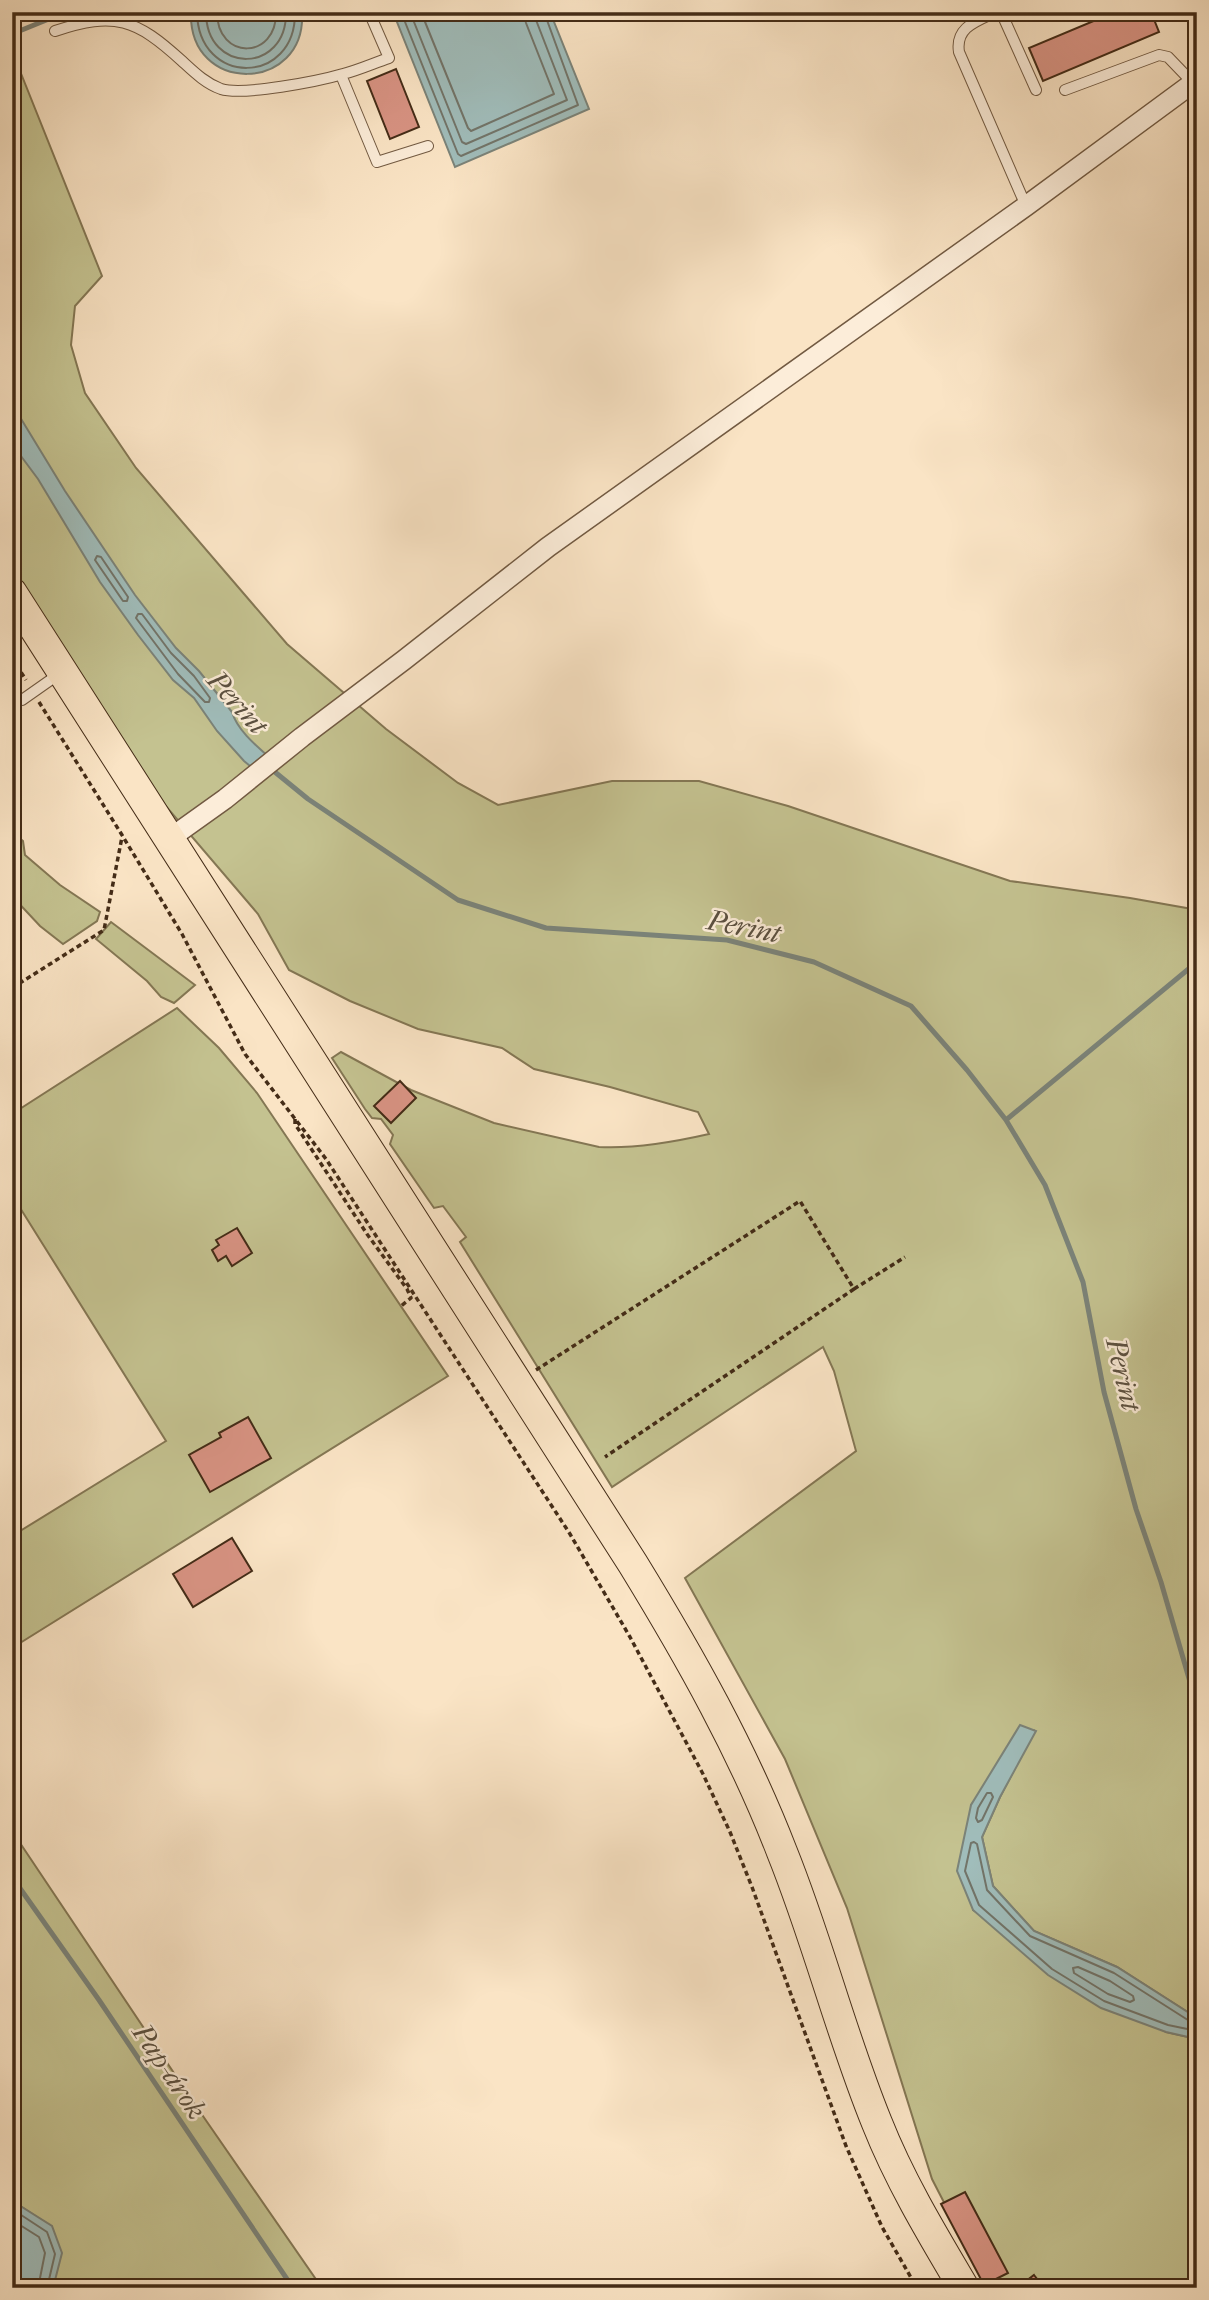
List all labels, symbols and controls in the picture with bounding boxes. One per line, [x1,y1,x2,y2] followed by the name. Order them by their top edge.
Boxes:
[199,662,276,742] water label: Perint
[702,903,785,950] water label: Perint
[1099,1332,1148,1415] water label: Perint
[124,2015,214,2125] water label: Pap-árok

